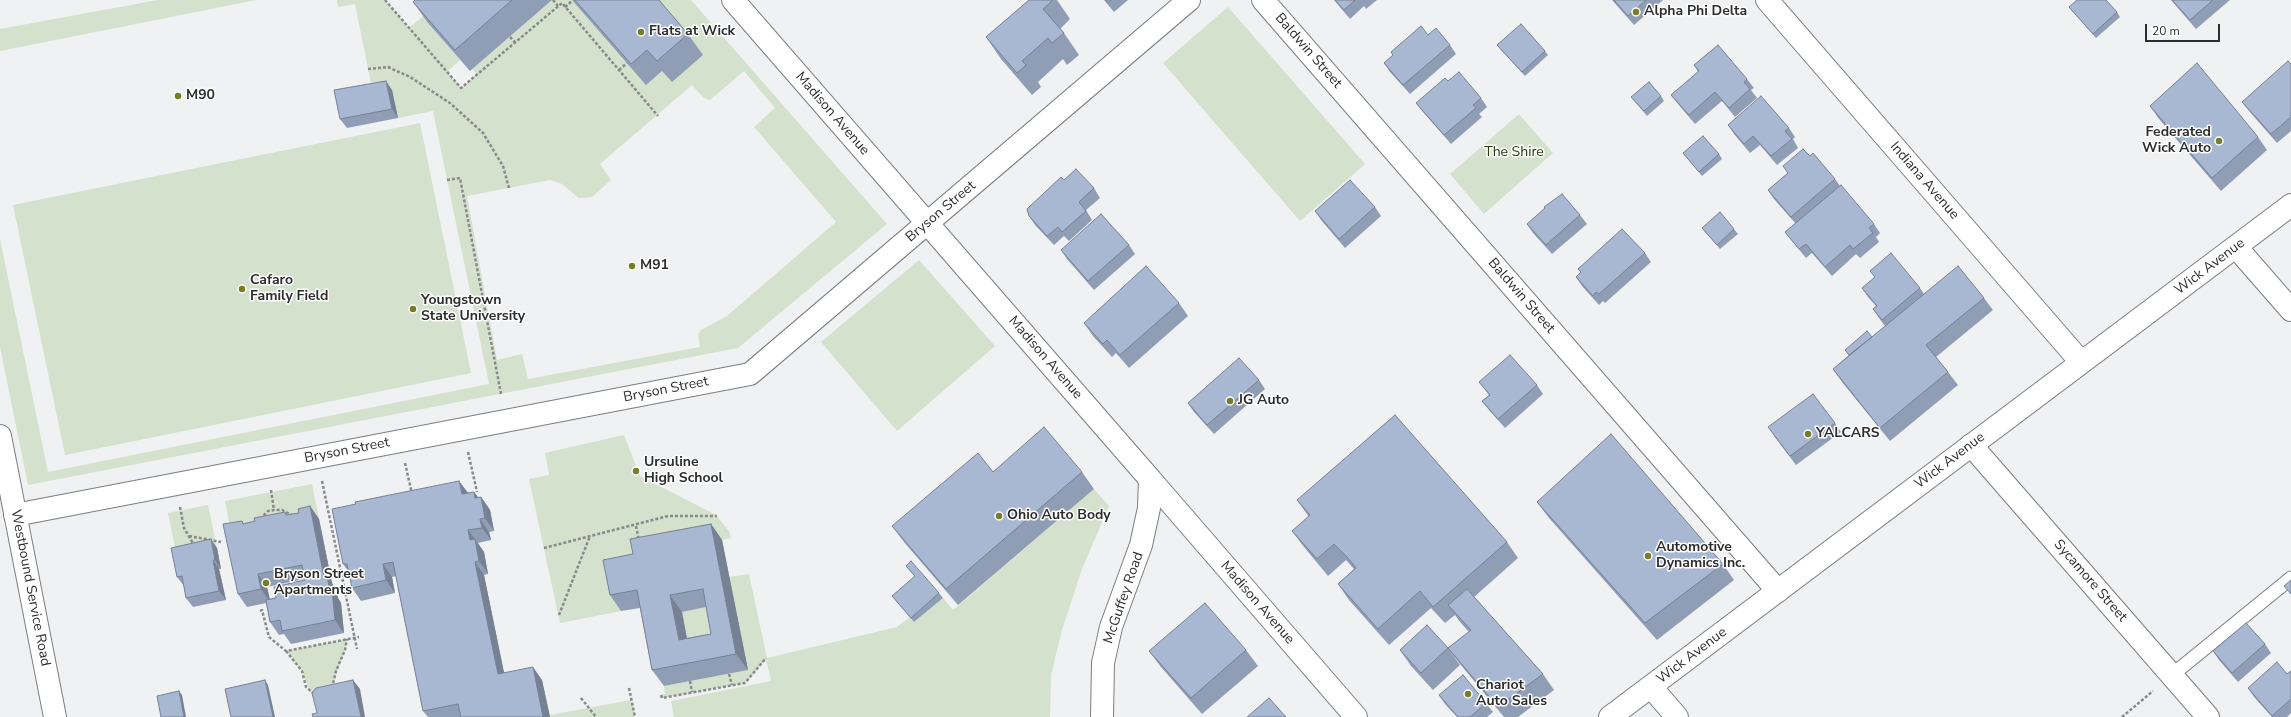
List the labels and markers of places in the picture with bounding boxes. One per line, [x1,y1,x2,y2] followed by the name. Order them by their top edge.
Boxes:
[1644,4,1747,20] place label: Alpha Phi Delta
[1631,7,1641,17] marker: Alpha Phi Delta
[649,24,735,40] place label: Flats at Wick
[636,27,646,37] marker: Flats at Wick
[186,88,215,104] place label: M90
[173,91,183,101] marker: M90
[2142,125,2211,158] place label: Federated Wick Auto
[2214,136,2224,146] marker: Federated Wick Auto
[640,258,669,274] place label: M91
[627,261,637,271] marker: M91
[250,273,328,306] place label: Cafaro Family Field
[237,284,247,294] marker: Cafaro Family Field
[421,293,525,326] place label: Youngstown State University
[408,304,418,314] marker: Youngstown State University
[1238,393,1289,409] place label: JG Auto
[1225,396,1235,406] marker: JG Auto
[1816,426,1880,442] place label: YALCARS
[1803,429,1813,439] marker: YALCARS
[644,455,723,488] place label: Ursuline High School
[631,466,641,476] marker: Ursuline High School
[1007,508,1111,524] place label: Ohio Auto Body
[994,511,1004,521] marker: Ohio Auto Body
[1656,540,1745,572] place label: Automotive Dynamics Inc.
[1643,551,1653,561] marker: Automotive Dynamics Inc.
[274,567,364,600] place label: Bryson Street Apartments
[261,578,271,588] marker: Bryson Street Apartments
[1476,678,1547,710] place label: Chariot Auto Sales
[1463,689,1473,699] marker: Chariot Auto Sales

